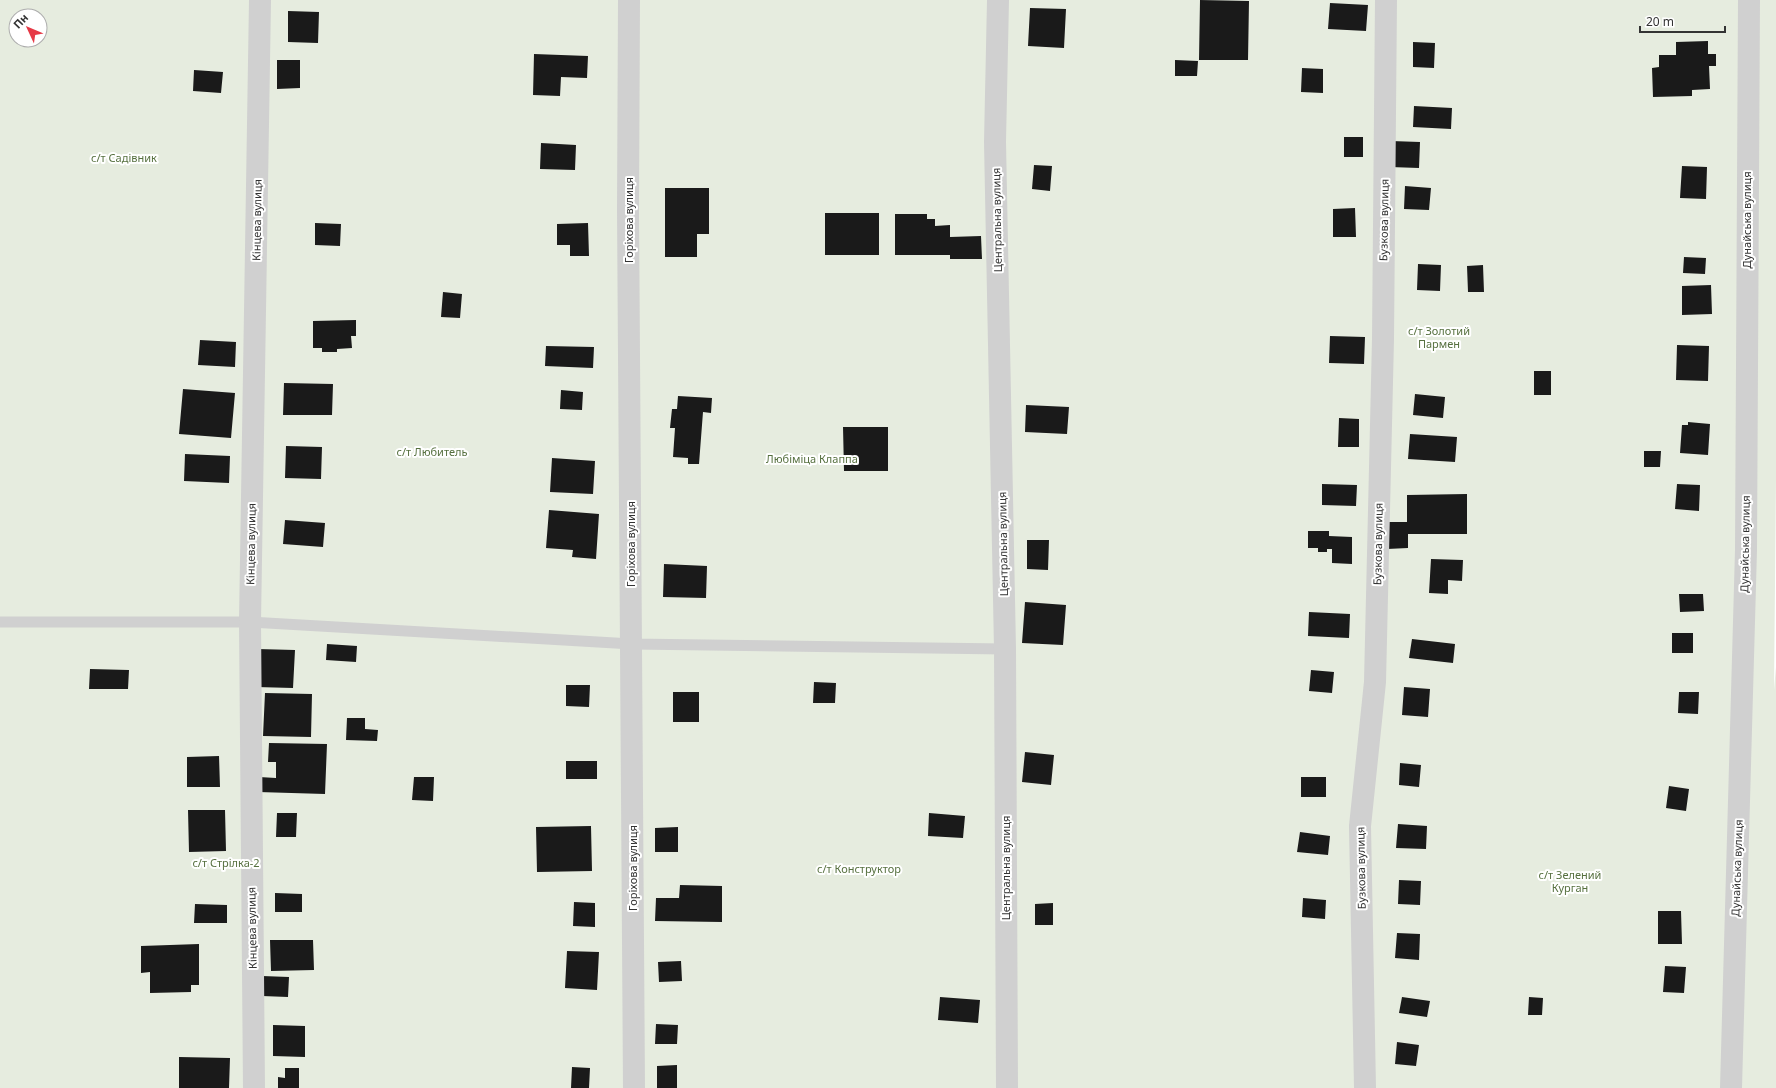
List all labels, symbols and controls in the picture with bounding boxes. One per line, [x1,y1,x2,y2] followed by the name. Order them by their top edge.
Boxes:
[8,8,48,48] north arrow
[1640,8,1725,34] scale bar
[10,10,31,32] text: Пн
[1646,13,1674,30] text: 20 m
[91,150,157,165] park label: с/т Садівник
[988,168,1005,272] street label: Центральна вулиця
[1739,171,1754,269] street label: Дунайська вулиця
[621,177,636,263] street label: Горіхова вулиця
[248,179,265,261] street label: Кінцева вулиця
[1375,179,1392,261] street label: Бузкова вулиця
[1408,323,1470,351] park label: с/т Золотий Пармен
[397,444,467,459] park label: с/т Любитель
[766,451,858,466] park label: Любіміца Клаппа
[994,492,1011,596] street label: Центральна вулиця
[1736,495,1753,593] street label: Дунайська вулиця
[623,501,638,587] street label: Горіхова вулиця
[242,503,259,585] street label: Кінцева вулиця
[1369,503,1386,585] street label: Бузкова вулиця
[998,816,1013,920] street label: Центральна вулиця
[1727,819,1746,917] street label: Дунайська вулиця
[625,825,640,911] street label: Горіхова вулиця
[1352,827,1369,909] street label: Бузкова вулиця
[192,855,260,870] park label: с/т Стрілка-2
[817,861,901,876] park label: с/т Конструктор
[1539,867,1601,895] park label: с/т Зелений Курган
[243,887,260,969] street label: Кінцева вулиця

